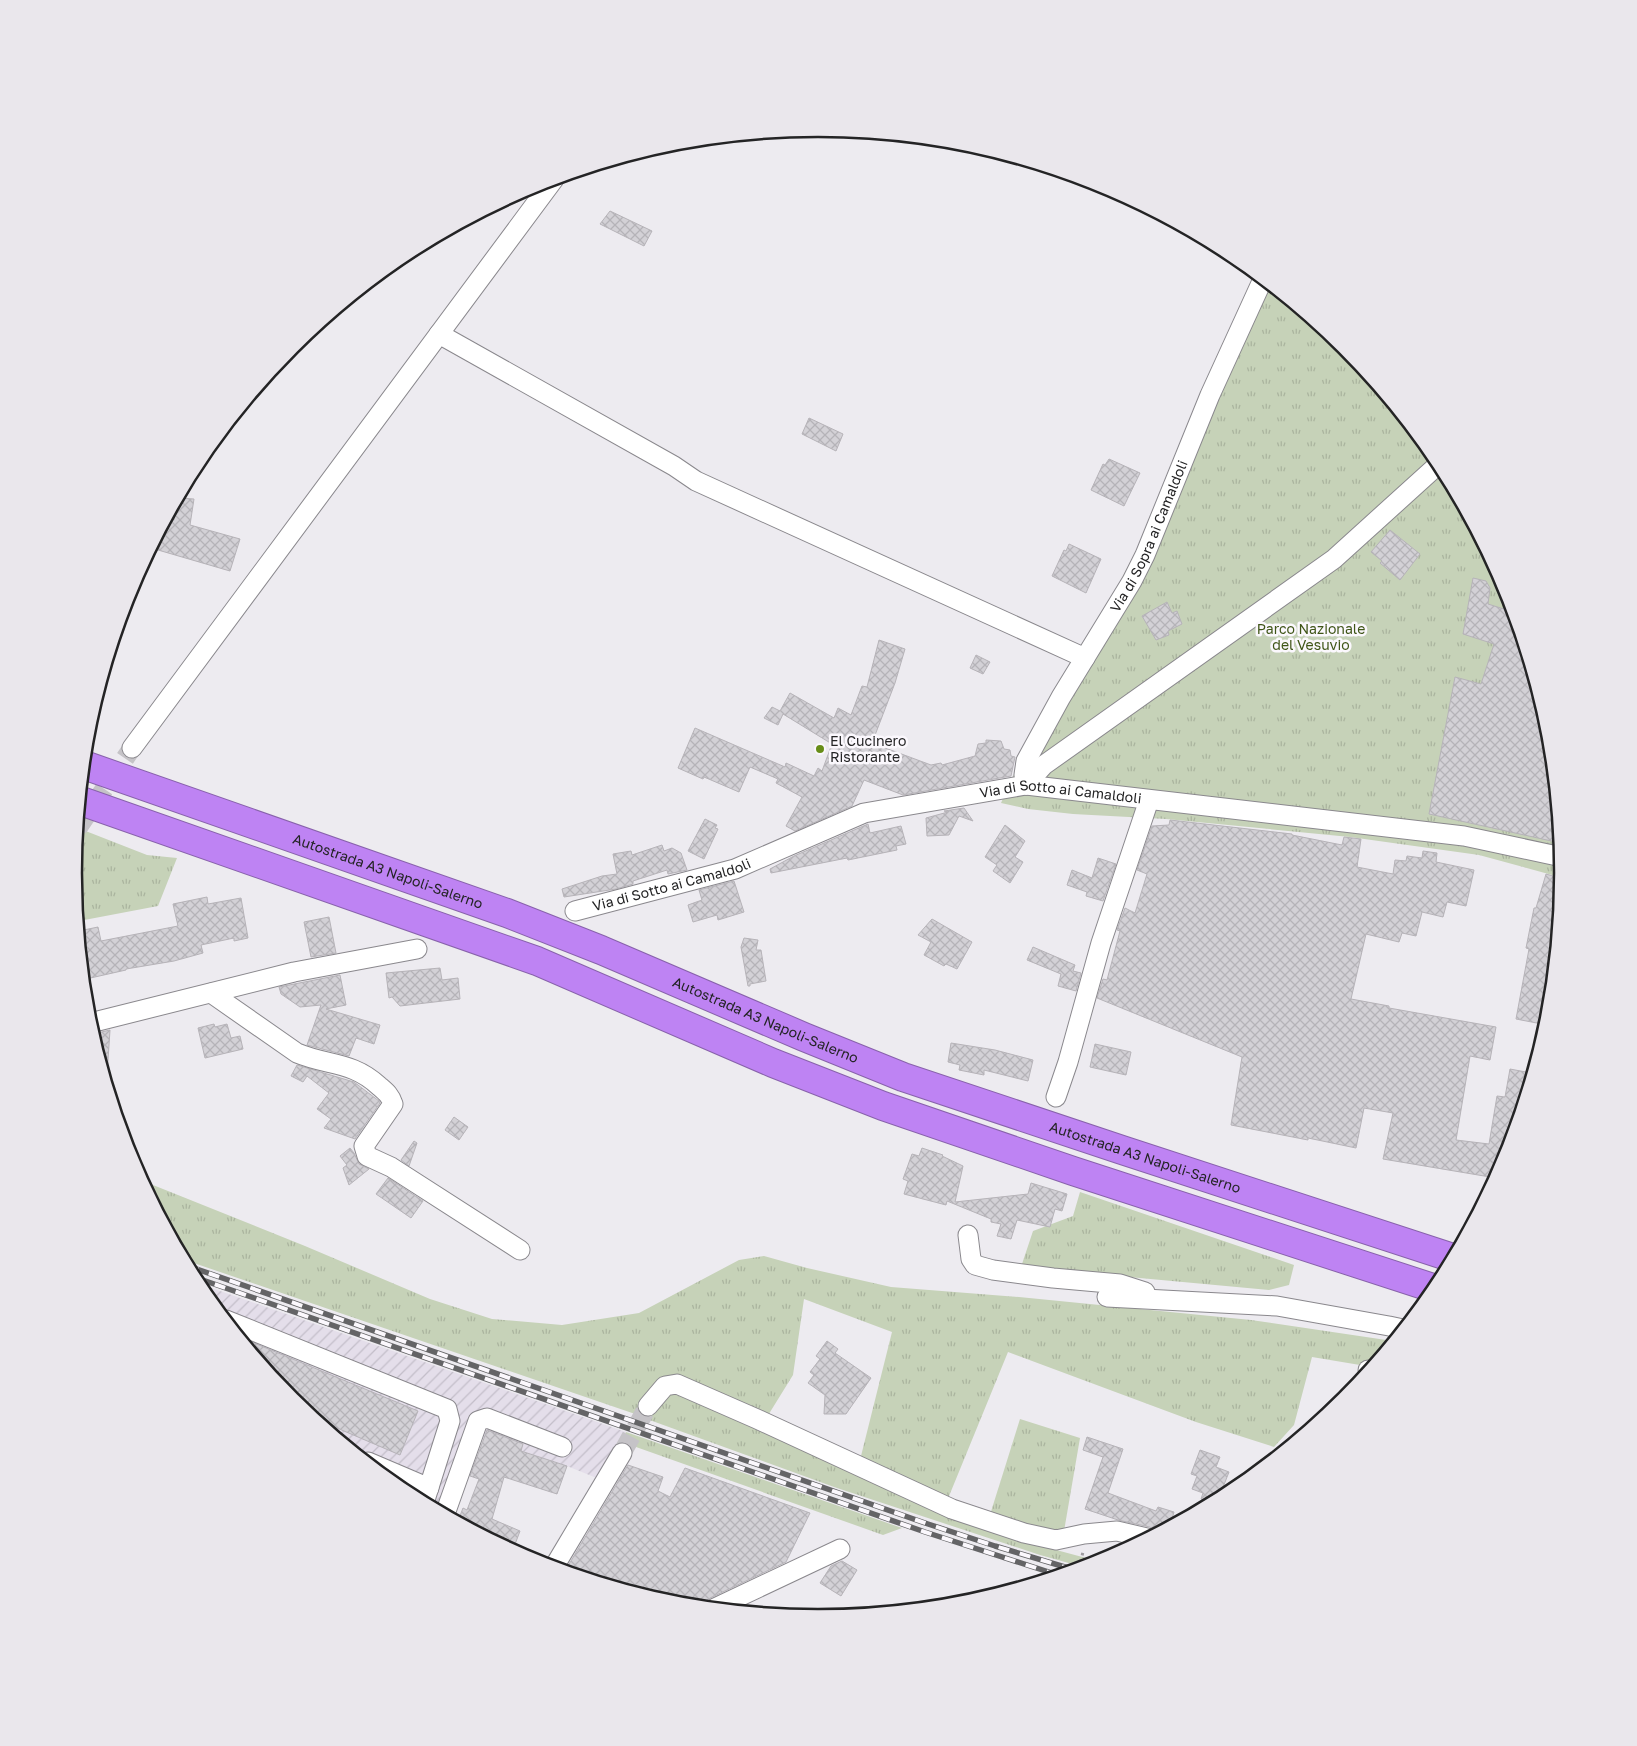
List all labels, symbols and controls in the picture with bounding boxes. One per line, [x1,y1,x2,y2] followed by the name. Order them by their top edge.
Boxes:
[1106,458,1191,615] street label: Via di Sopra ai Camaldoli
[1257,620,1365,653] park label: Parco Nazionale del Vesuvio
[830,732,906,765] place label: El Cucinero Ristorante
[814,743,826,755] marker: El Cucinero Ristorante
[978,776,1143,806] street label: Via di Sotto ai Camaldoli
[291,830,485,912] street label: Autostrada A3 Napoli-Salerno
[590,854,753,914] street label: Via di Sotto ai Camaldoli
[670,973,861,1066] street label: Autostrada A3 Napoli-Salerno
[1048,1118,1243,1196] street label: Autostrada A3 Napoli-Salerno

